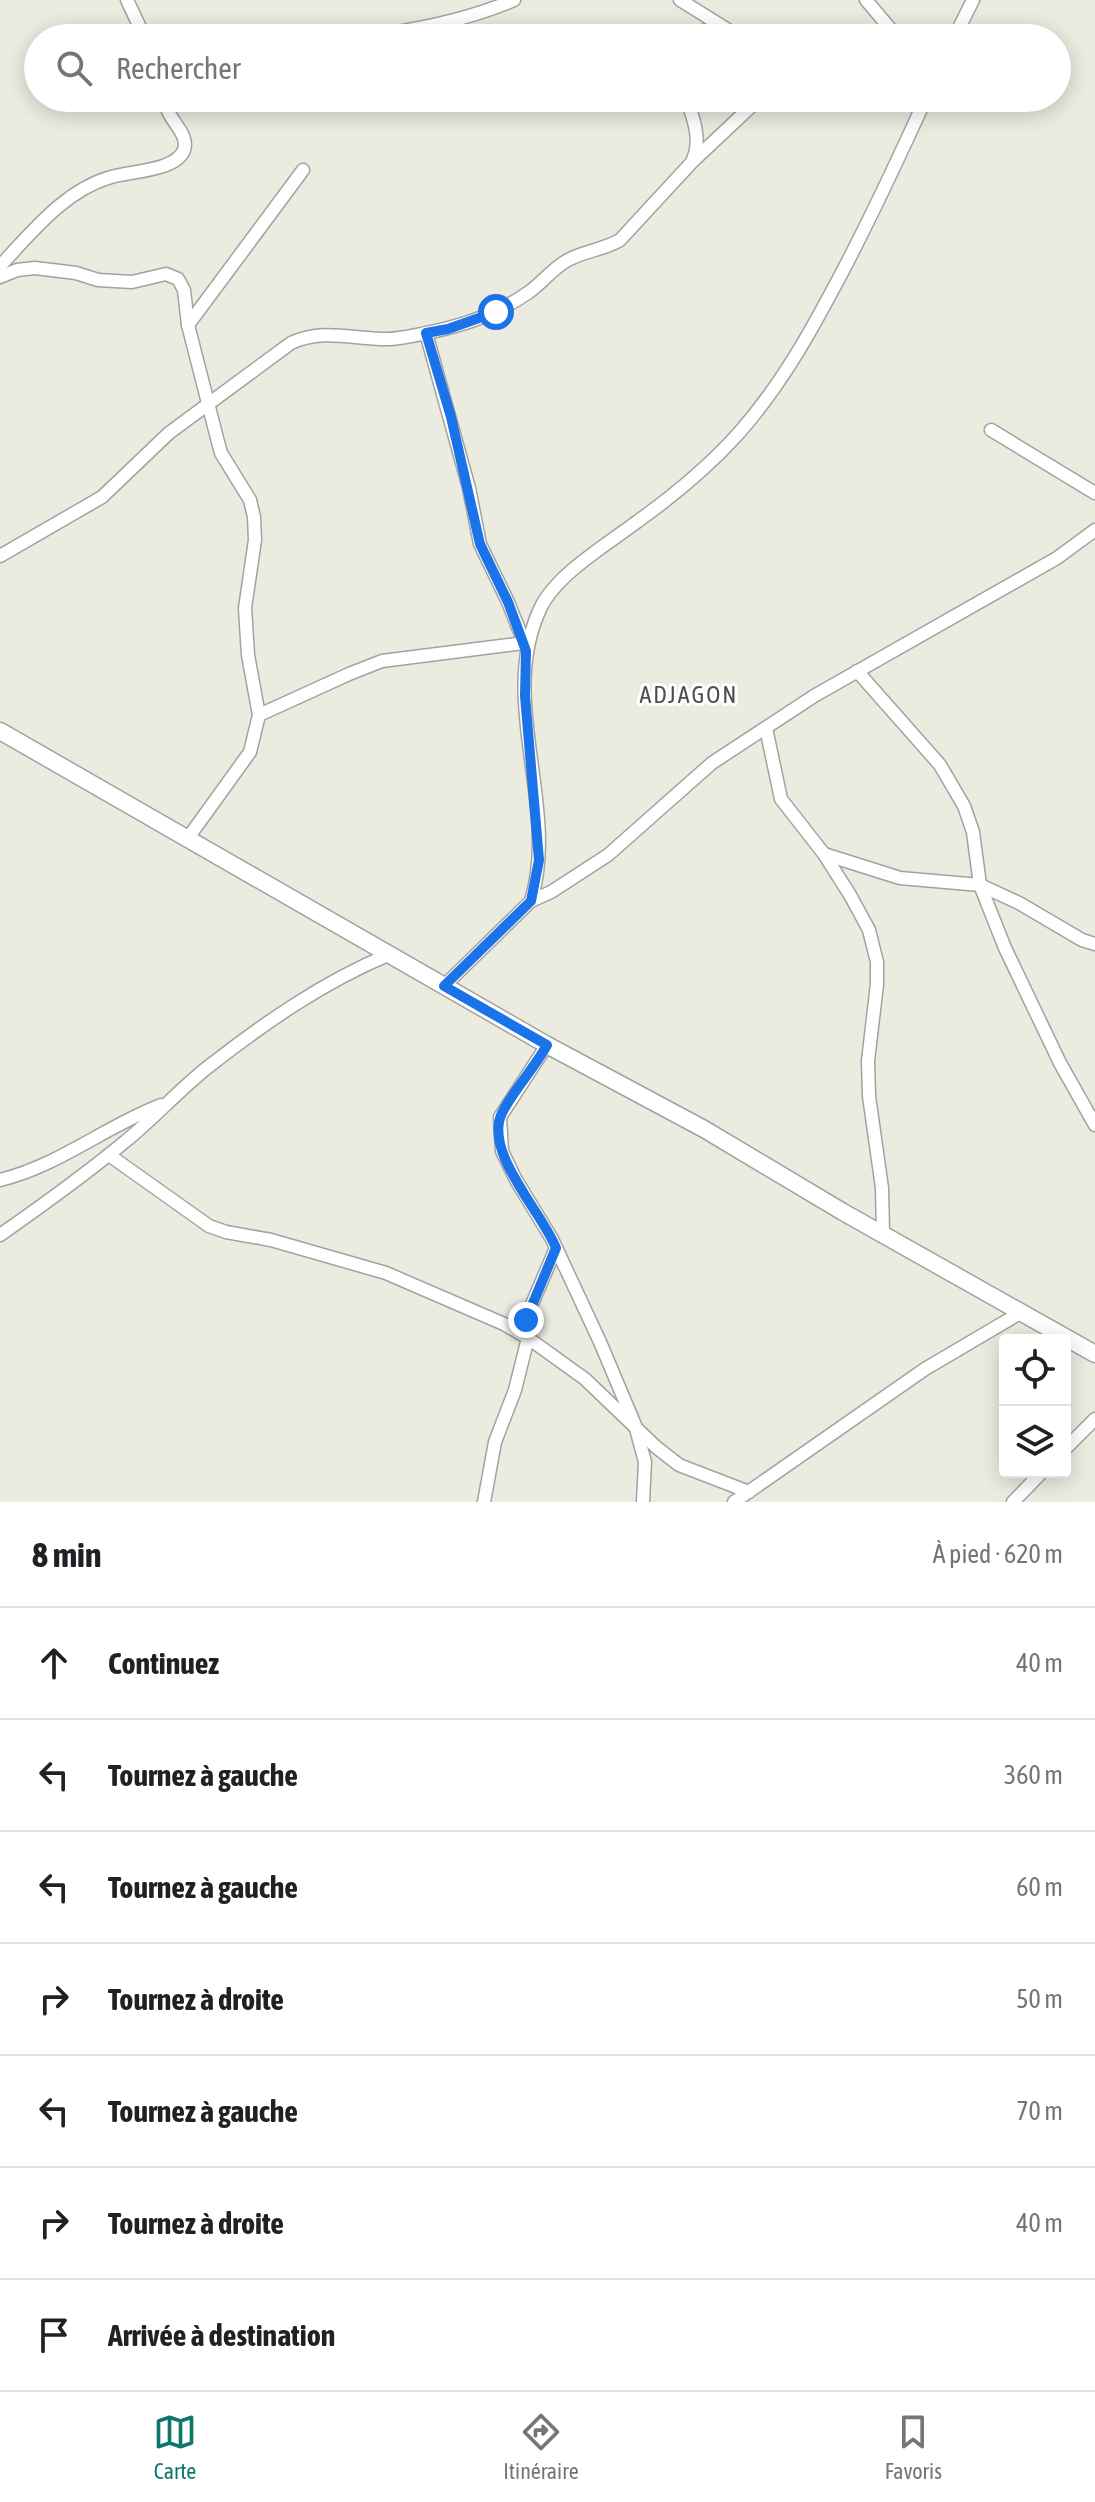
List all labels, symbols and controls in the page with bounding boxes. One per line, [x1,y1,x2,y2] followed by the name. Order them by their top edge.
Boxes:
[24,24,1071,112] search box
[52,46,96,90] icon: search
[116,51,241,85] text: Rechercher
[478,294,514,330] route start
[640,681,738,708] district label: ADJAGON
[508,1302,544,1338] route end
[999,1334,1071,1478] map controls
[999,1334,1071,1406] button: locate
[999,1406,1071,1478] button: layers
[32,1535,101,1574] text: 8 min
[933,1539,1063,1569] text: À pied · 620 m
[32,1641,76,1685] icon: ahead
[108,1646,219,1680] text: Continuez
[1016,1648,1063,1678] text: 40 m
[32,1753,76,1797] icon: left
[108,1758,298,1792] text: Tournez à gauche
[1004,1760,1063,1790] text: 360 m
[32,1865,76,1909] icon: left
[108,1870,298,1904] text: Tournez à gauche
[1016,1872,1063,1902] text: 60 m
[32,1977,76,2021] icon: right
[108,1982,284,2016] text: Tournez à droite
[1016,1984,1063,2014] text: 50 m
[32,2089,76,2133] icon: left
[108,2094,298,2128] text: Tournez à gauche
[1016,2096,1063,2126] text: 70 m
[32,2201,76,2245] icon: right
[108,2206,284,2240] text: Tournez à droite
[1016,2208,1063,2238] text: 40 m
[32,2313,76,2357] icon: arrive
[108,2318,335,2352] text: Arrivée à destination
[153,2410,197,2484] tab: Carte
[503,2410,579,2484] tab: Itinéraire
[885,2410,942,2484] tab: Favoris

